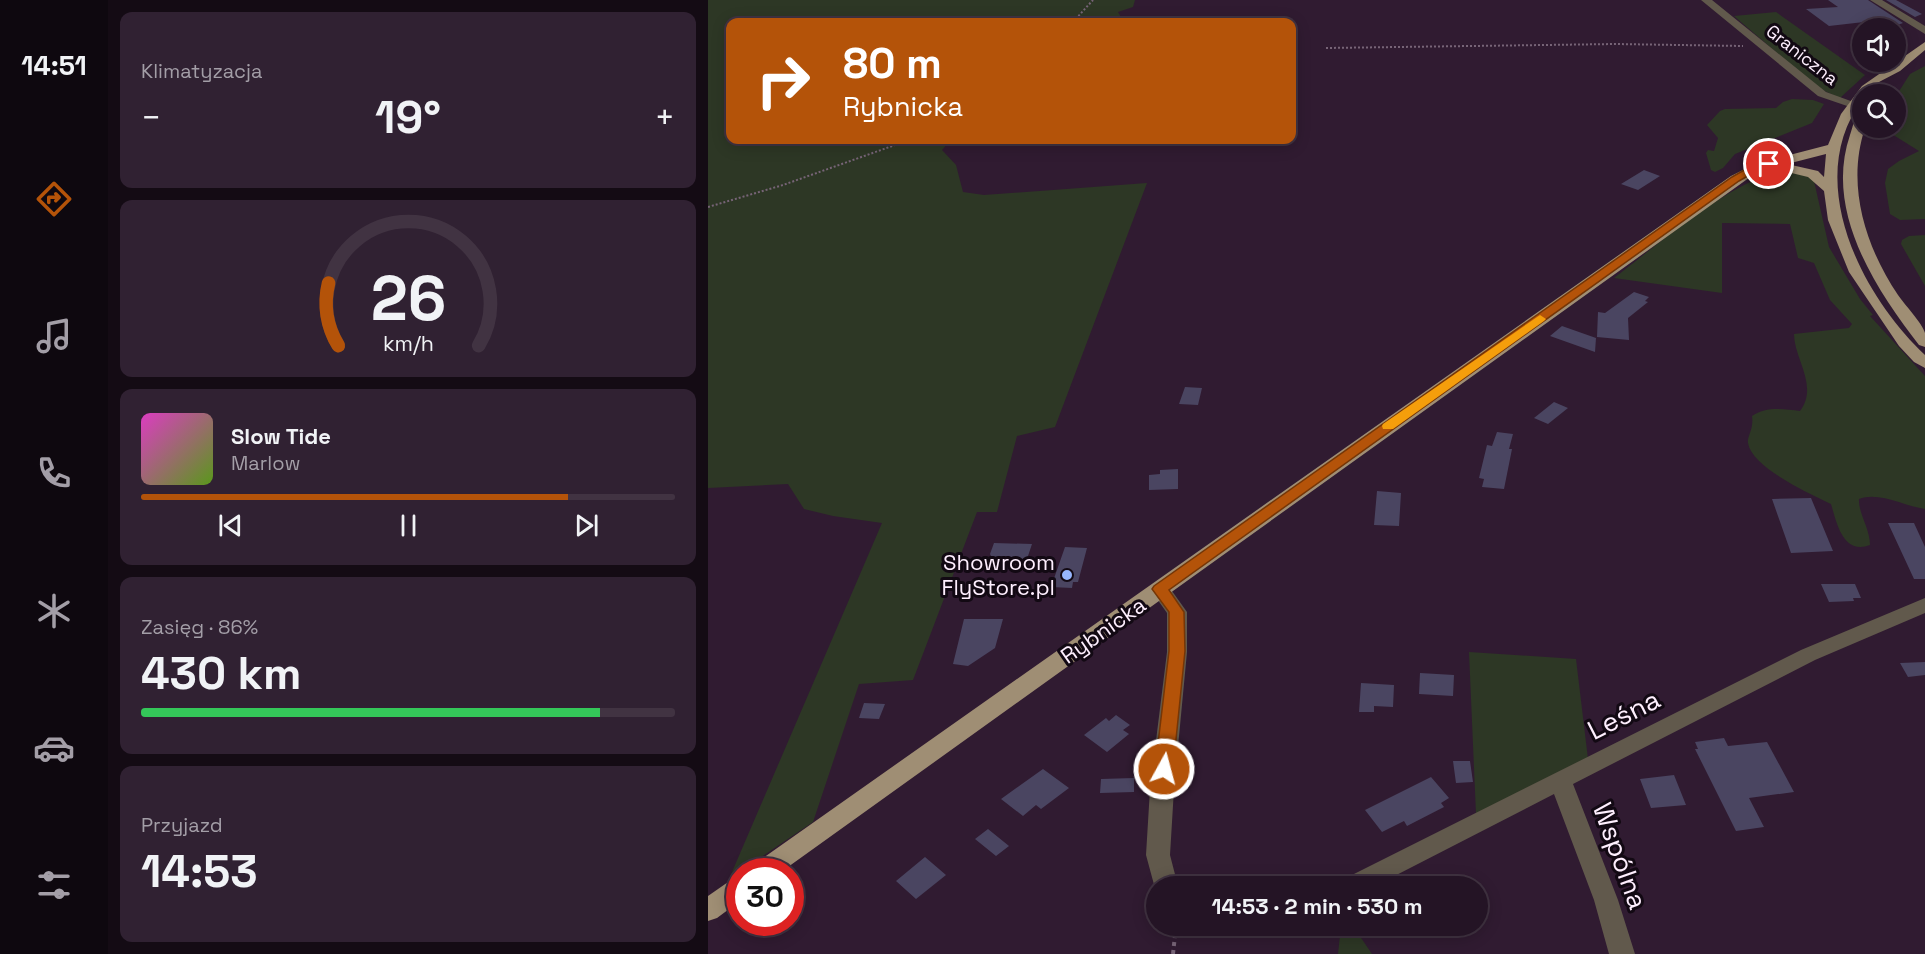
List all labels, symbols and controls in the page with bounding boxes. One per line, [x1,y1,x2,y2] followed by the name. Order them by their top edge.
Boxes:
[1852,18,1906,138] map controls
[1852,18,1906,72] button: sound
[1762,19,1843,90] street label: Graniczna
[843,37,942,90] text: 80 m
[744,42,822,120] icon: right
[21,48,87,83] text: 14:51
[141,58,263,84] text: Klimatyzacja
[1852,84,1906,138] button: search
[375,89,441,146] text: 19°
[843,89,963,124] text: Rybnicka
[141,97,161,139] text: −
[655,97,675,139] text: +
[1743,138,1794,189] pin
[1752,147,1785,180] icon: arrive
[33,178,75,220] icon: directions
[370,259,446,338] text: 26
[33,315,75,357] icon: music
[382,330,434,357] text: km/h
[231,422,331,450] text: Slow Tide
[231,450,300,476] text: Marlow
[33,452,75,494] icon: phone
[214,509,247,542] icon: previous
[392,509,425,542] icon: pause
[570,509,603,542] icon: next
[942,548,1055,601] place label: Showroom FlyStore.pl
[1060,568,1074,582] marker: Showroom FlyStore.pl
[33,590,75,632] icon: climate
[1055,590,1151,670] street label: Rybnicka
[141,614,258,640] text: Zasięg · 86%
[141,645,301,702] text: 430 km
[1582,681,1666,748] street label: Leśna
[33,727,75,769] icon: car
[1132,737,1196,801] position arrow
[1585,798,1656,914] street label: Wspólna
[141,812,223,838] text: Przyjazd
[141,843,258,900] text: 14:53
[726,858,804,936] speed limit sign: 30
[33,864,75,906] icon: filters
[1211,892,1423,920] text: 14:53 · 2 min · 530 m

